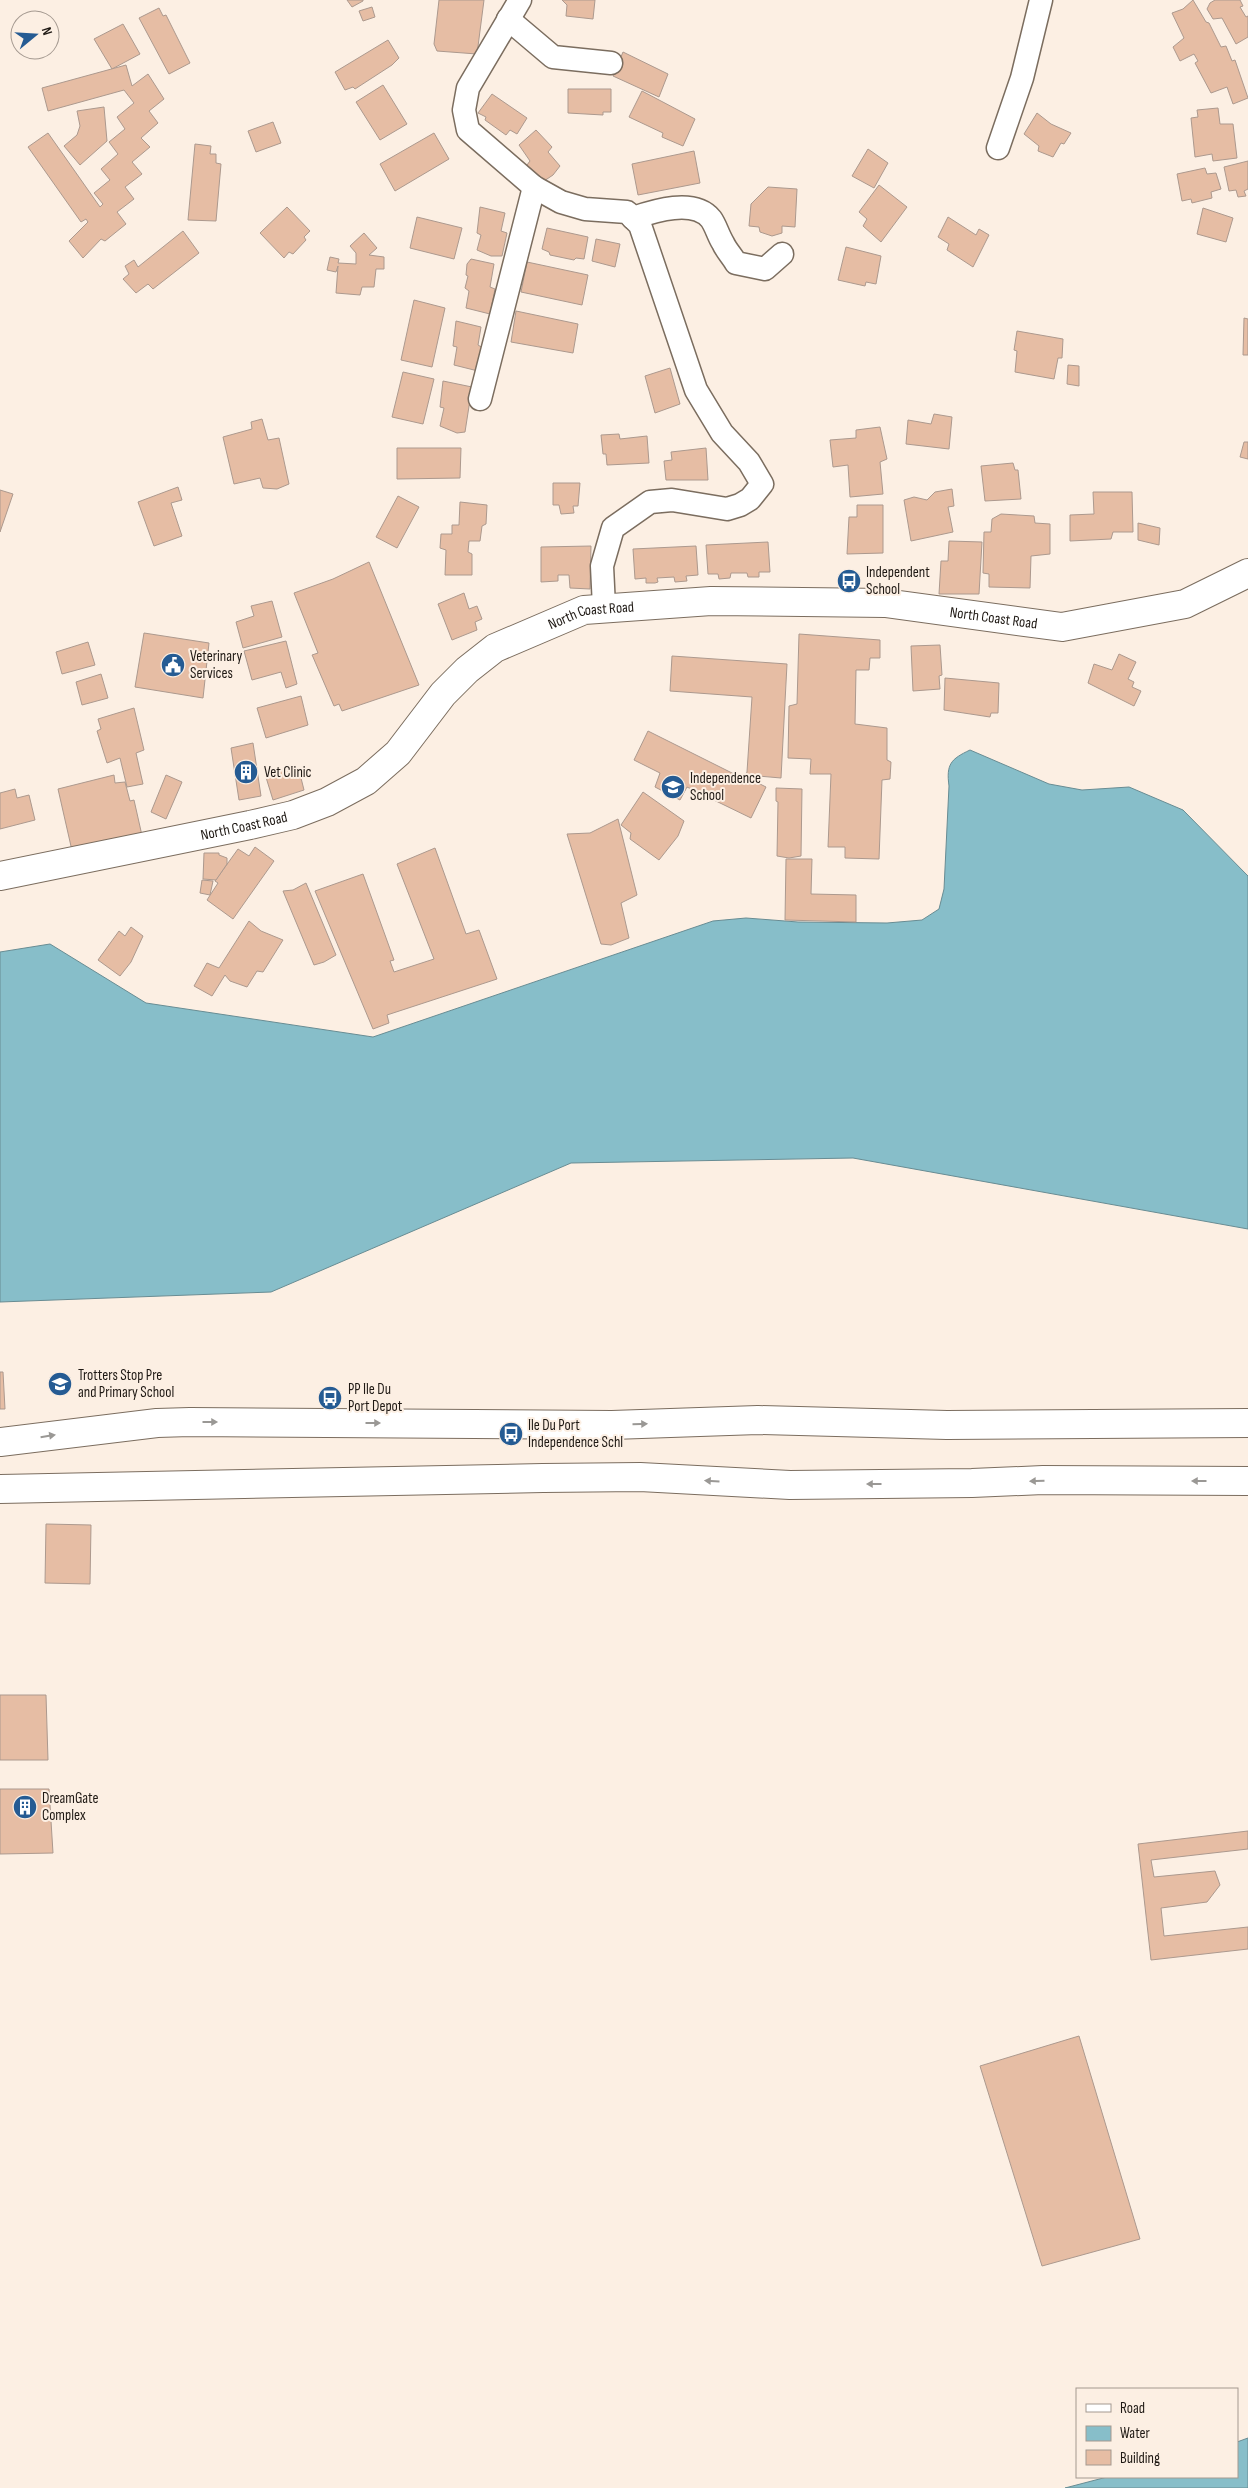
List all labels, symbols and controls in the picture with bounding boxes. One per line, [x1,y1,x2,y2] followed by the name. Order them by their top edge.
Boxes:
[10,10,60,60] north arrow
[38,25,56,37] text: N
[866,563,930,599] place label: Independent School
[836,568,862,594] bus stop icon: Independent School
[545,597,635,634] street label: North Coast Road
[949,602,1039,633] street label: North Coast Road
[190,647,242,683] place label: Veterinary Services
[160,652,186,678] public building icon: Veterinary Services
[233,759,259,785] building icon: Vet Clinic
[264,763,312,782] place label: Vet Clinic
[690,769,761,805] place label: Independence School
[660,774,686,800] school or university icon: Independence School
[199,807,289,844] street label: North Coast Road
[78,1366,174,1402] place label: Trotters Stop Pre and Primary School
[47,1371,73,1397] school or university icon: Trotters Stop Pre and Primary School
[348,1380,403,1416] place label: PP Ile Du Port Depot
[317,1385,343,1411] bus stop icon: PP Ile Du Port Depot
[528,1416,623,1452] place label: Ile Du Port Independence Schl
[202,1418,218,1426] one-way arrow
[365,1419,381,1427] one-way arrow
[632,1420,648,1428] one-way arrow
[498,1421,524,1447] bus stop icon: Ile Du Port Independence Schl
[41,1432,57,1440] one-way arrow
[704,1476,720,1484] one-way arrow
[1191,1476,1207,1484] one-way arrow
[1029,1477,1045,1485] one-way arrow
[866,1480,882,1488] one-way arrow
[42,1789,99,1825] place label: DreamGate Complex
[12,1794,38,1820] building icon: DreamGate Complex
[1076,2388,1238,2478] legend
[1120,2399,1145,2418] text: Road
[1120,2424,1151,2443] text: Water
[1120,2449,1160,2468] text: Building

